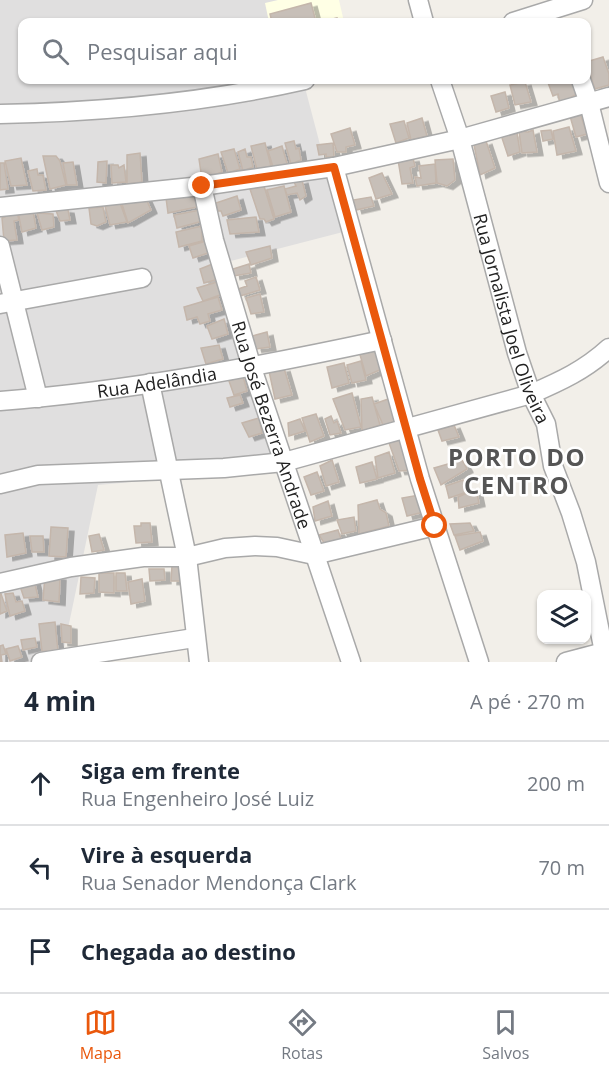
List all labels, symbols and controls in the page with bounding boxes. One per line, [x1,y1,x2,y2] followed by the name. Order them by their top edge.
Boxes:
[18,18,591,84] search box
[39,35,72,68] icon: search
[87,36,238,66] text: Pesquisar aqui
[188,172,214,198] route end
[468,211,556,427] street label: Rua Jornalista Joel Oliveira
[227,318,317,532] street label: Rua José Bezerra Andrade
[96,361,218,403] street label: Rua Adelândia
[448,440,586,501] district label: PORTO DO CENTRO
[421,512,447,538] route start
[537,590,591,644] map controls
[537,590,591,644] button: layers
[24,683,96,719] text: 4 min
[470,688,585,715] text: A pé · 270 m
[81,755,240,785] text: Siga em frente
[24,767,57,800] icon: ahead
[527,770,585,797] text: 200 m
[81,785,314,812] text: Rua Engenheiro José Luiz
[81,839,252,869] text: Vire à esquerda
[24,851,57,884] icon: left
[538,854,585,881] text: 70 m
[81,869,356,896] text: Rua Senador Mendonça Clark
[24,935,57,968] icon: arrive
[81,936,296,966] text: Chegada ao destino
[80,1006,122,1064] tab: Mapa
[281,1006,323,1064] tab: Rotas
[482,1006,529,1064] tab: Salvos

